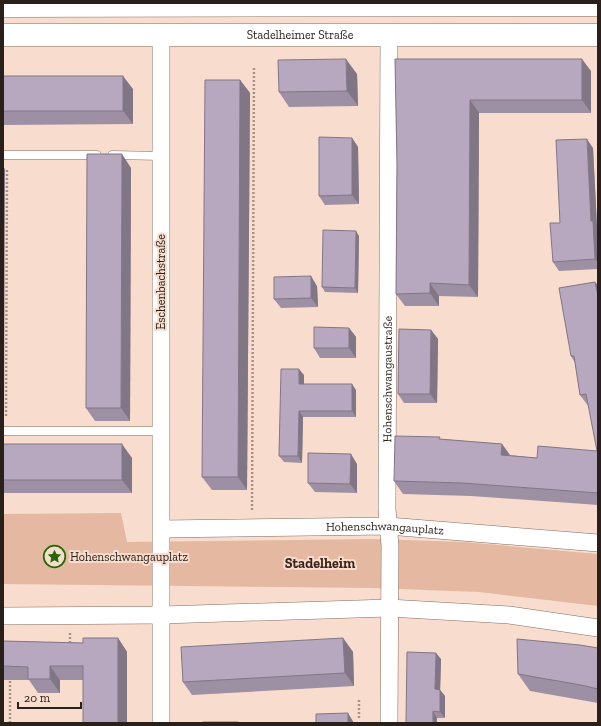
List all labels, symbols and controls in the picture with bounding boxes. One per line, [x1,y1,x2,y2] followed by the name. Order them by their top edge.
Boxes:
[247,28,354,42] street label: Stadelheimer Straße
[154,234,168,330] street label: Eschenbachstraße
[380,315,395,442] street label: Hohenschwangaustraße
[326,519,445,538] street label: Hohenschwangauplatz
[42,544,68,570] place icon: Hohenschwangauplatz
[70,550,188,564] place label: Hohenschwangauplatz
[285,555,356,572] district label: Stadelheim
[18,684,81,710] scale bar
[24,691,51,705] text: 20 m

